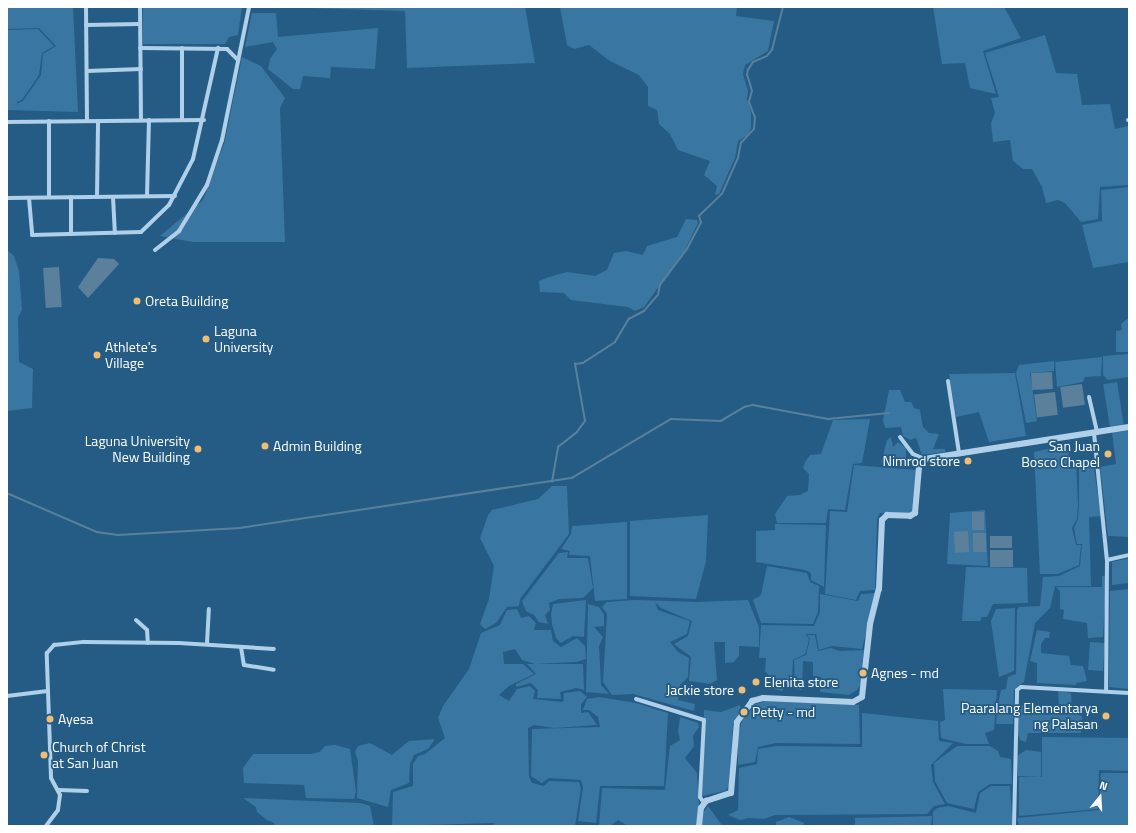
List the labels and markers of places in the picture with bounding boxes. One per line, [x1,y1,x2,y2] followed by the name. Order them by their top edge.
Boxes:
[145,293,229,309] place label: Oreta Building
[132,296,142,306] marker: Oreta Building
[214,323,273,356] place label: Laguna University
[201,334,211,344] marker: Laguna University
[105,339,157,372] place label: Athlete's Village
[92,350,102,360] marker: Athlete's Village
[85,433,190,466] place label: Laguna University New Building
[273,438,362,454] place label: Admin Building
[1021,438,1100,470] place label: San Juan Bosco Chapel
[260,441,270,451] marker: Admin Building
[193,444,203,454] marker: Laguna University New Building
[1103,449,1113,459] marker: San Juan Bosco Chapel
[883,453,960,469] place label: Nimrod store
[963,456,973,466] marker: Nimrod store
[871,665,939,681] place label: Agnes - md
[858,668,868,678] marker: Agnes - md
[764,674,838,690] place label: Elenita store
[751,677,761,687] marker: Elenita store
[666,682,734,698] place label: Jackie store
[737,685,747,695] marker: Jackie store
[961,700,1098,732] place label: Paaralang Elementarya ng Palasan
[752,704,815,720] place label: Petty - md
[739,707,749,717] marker: Petty - md
[58,711,93,727] place label: Ayesa
[1101,711,1111,721] marker: Paaralang Elementarya ng Palasan
[45,714,55,724] marker: Ayesa
[52,739,146,772] place label: Church of Christ at San Juan
[39,750,49,760] marker: Church of Christ at San Juan

